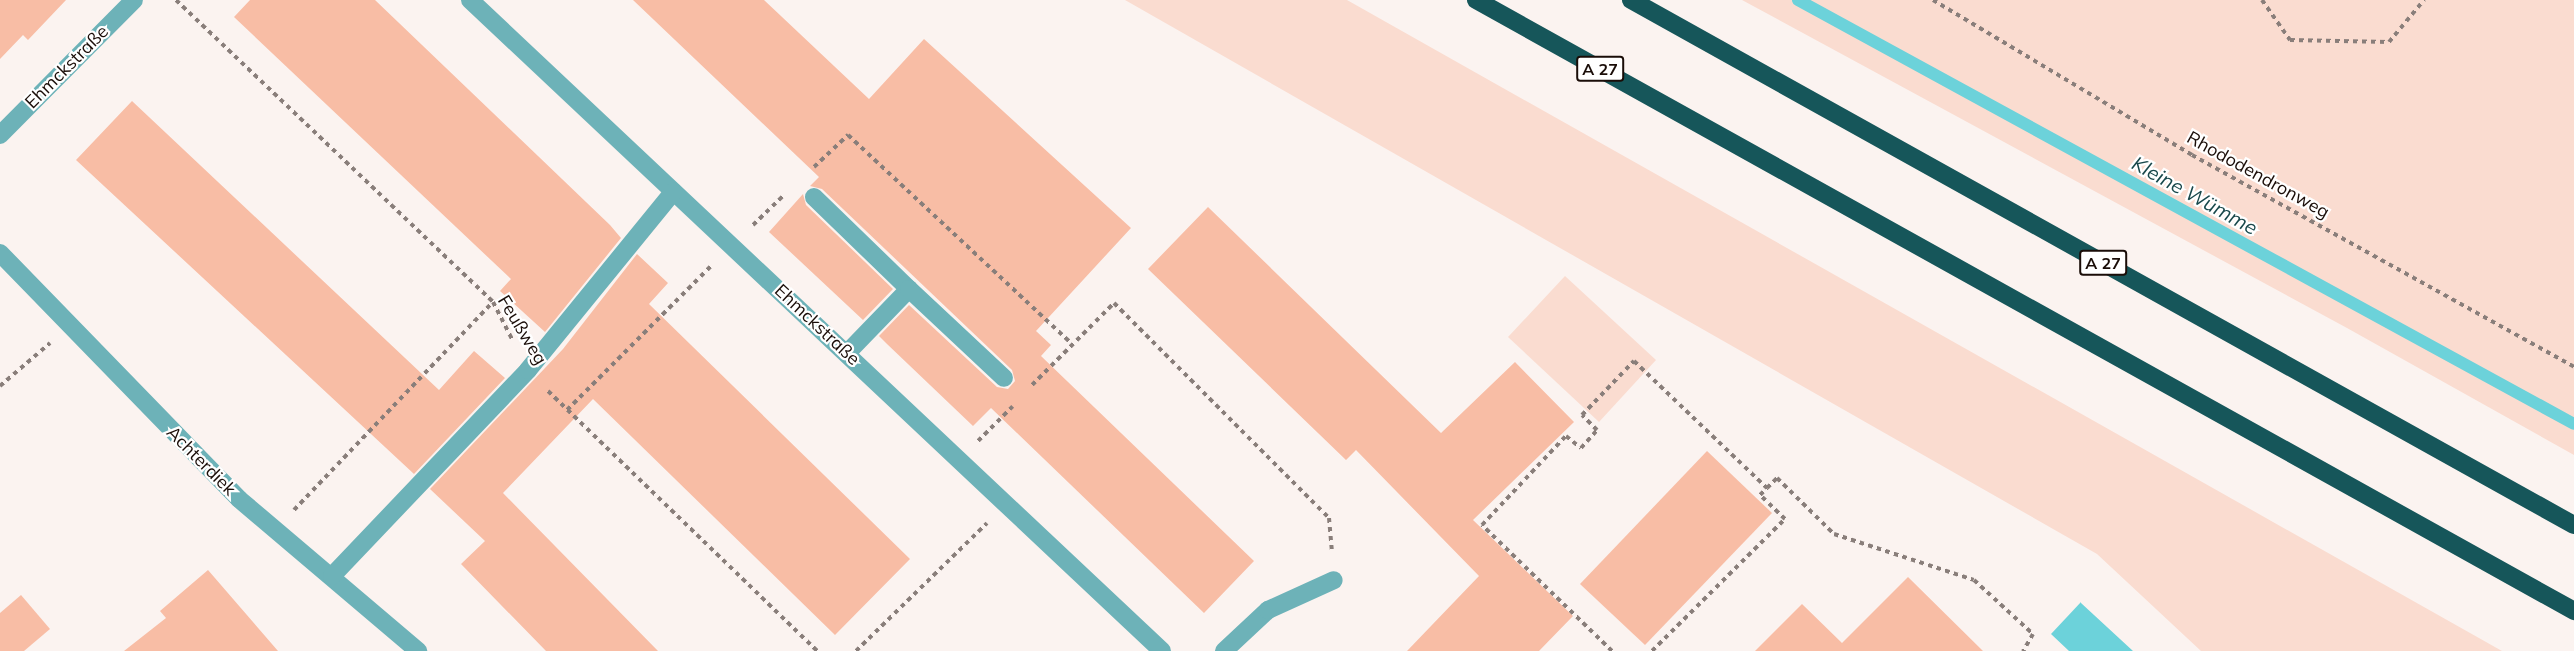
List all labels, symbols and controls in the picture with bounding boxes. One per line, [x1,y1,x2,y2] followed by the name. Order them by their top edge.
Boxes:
[21,21,113,113] street label: Ehmckstraße
[1576,56,1624,82] road number: A 27
[2183,127,2333,223] street label: Rhododendronweg
[2128,151,2262,239] water label: Kleine Wümme
[2079,250,2127,276] road number: A 27
[770,280,864,370] street label: Ehmckstraße
[493,291,551,369] street label: Feußweg
[162,422,240,500] street label: Achterdiek

